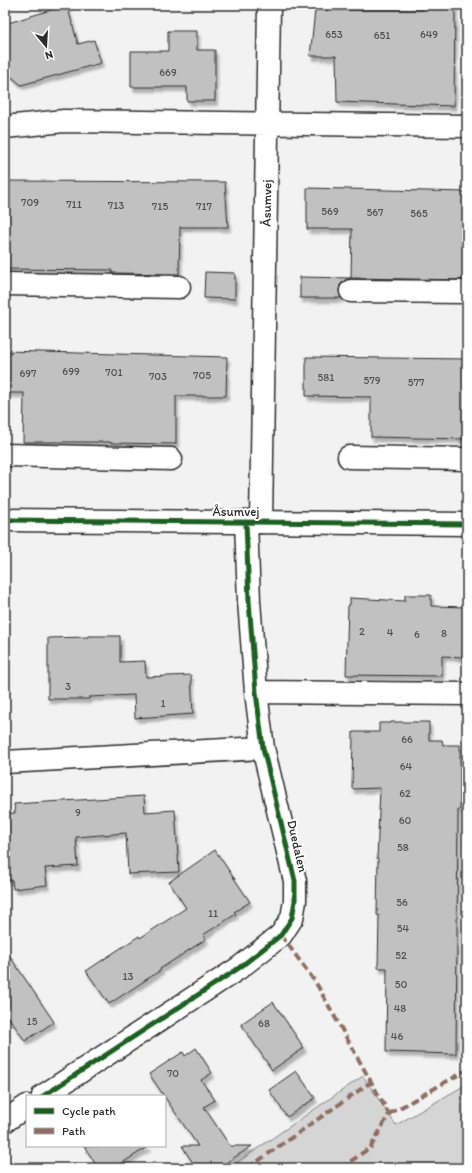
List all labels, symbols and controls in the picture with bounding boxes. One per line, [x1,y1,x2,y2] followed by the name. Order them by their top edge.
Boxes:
[26,26,66,66] north arrow
[325,28,343,41] house number: 653
[420,28,438,41] house number: 649
[374,29,390,42] house number: 651
[43,48,54,62] text: N
[159,66,177,79] house number: 669
[259,179,274,227] street label: Åsumvej
[21,196,39,209] house number: 709
[66,198,82,211] house number: 711
[108,199,124,212] house number: 713
[152,200,168,213] house number: 715
[196,200,213,213] house number: 717
[321,205,339,218] house number: 569
[366,206,384,219] house number: 567
[410,207,428,220] house number: 565
[62,365,80,378] house number: 699
[105,366,123,379] house number: 701
[19,367,37,380] house number: 697
[193,369,211,382] house number: 705
[149,370,167,383] house number: 703
[318,371,334,384] house number: 581
[364,374,381,387] house number: 579
[408,376,425,389] house number: 577
[212,504,260,519] street label: Åsumvej
[359,625,365,638] house number: 2
[387,626,394,639] house number: 4
[441,627,447,640] house number: 8
[414,628,420,641] house number: 6
[65,680,71,693] house number: 3
[160,697,166,710] house number: 1
[401,733,413,746] house number: 66
[400,760,413,773] house number: 64
[399,787,411,800] house number: 62
[75,806,81,819] house number: 9
[399,814,412,827] house number: 60
[284,819,311,874] street label: Duedalen
[397,841,409,854] house number: 58
[396,896,408,909] house number: 56
[208,907,218,920] house number: 11
[397,922,410,935] house number: 54
[395,949,407,962] house number: 52
[122,970,134,983] house number: 13
[395,978,407,991] house number: 50
[394,1002,406,1015] house number: 48
[27,1015,38,1028] house number: 15
[258,1017,270,1030] house number: 68
[391,1030,403,1043] house number: 46
[167,1067,179,1080] house number: 70
[26,1095,166,1147] legend
[62,1104,116,1118] text: Cycle path
[62,1124,85,1138] text: Path

